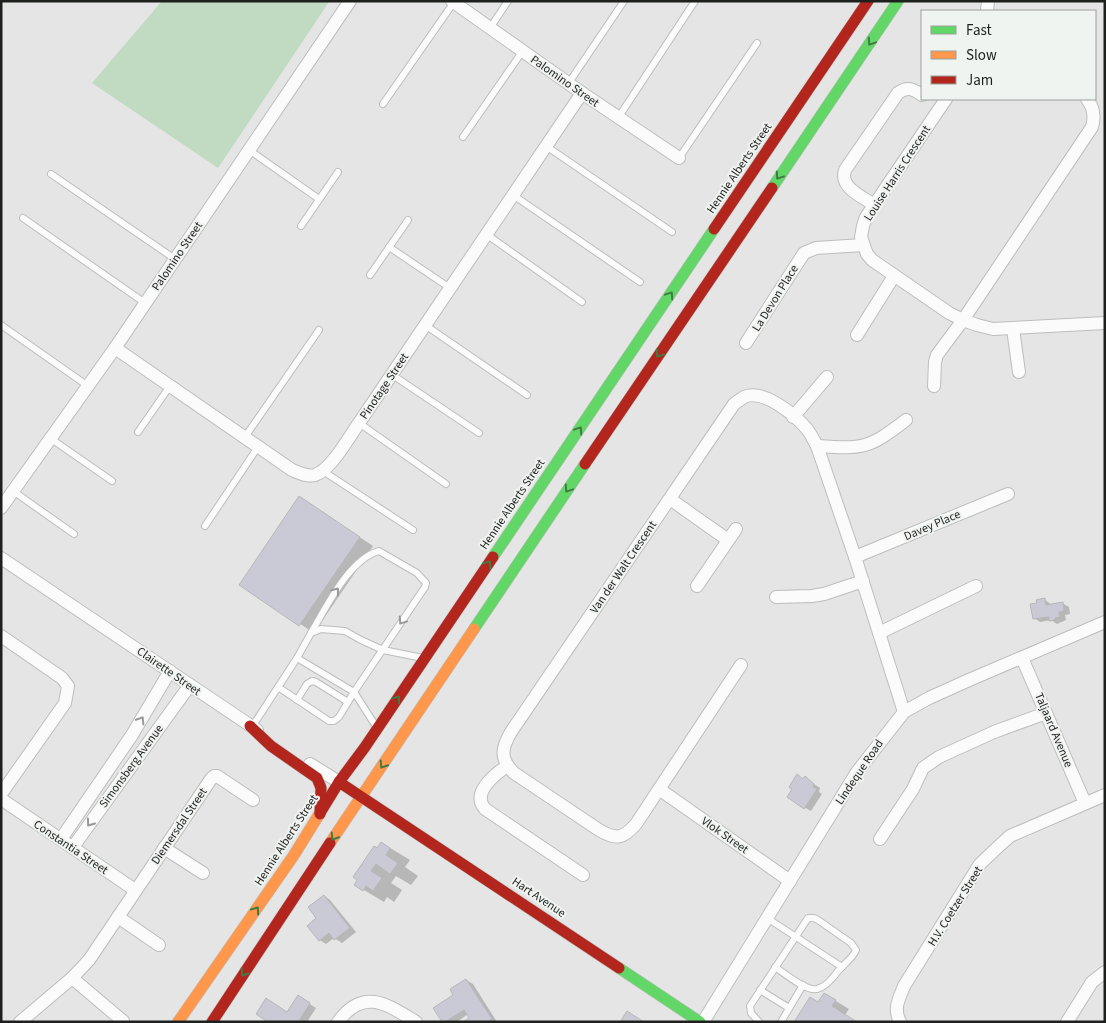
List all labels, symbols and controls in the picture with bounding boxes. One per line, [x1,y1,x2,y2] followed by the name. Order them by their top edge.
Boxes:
[921,10,1096,100] legend
[966,20,992,41] text: Fast
[868,36,877,45] one-way arrow
[966,45,997,66] text: Slow
[527,51,602,111] street label: Palomino Street
[966,70,993,91] text: Jam
[703,120,776,217] street label: Hennie Alberts Street
[860,122,935,225] street label: Louise Harris Crescent
[776,170,785,180] one-way arrow
[148,218,207,294] street label: Palomino Street
[748,262,803,335] street label: La Devon Place
[664,291,673,301] one-way arrow
[656,348,665,358] one-way arrow
[356,350,413,423] street label: Pinotage Street
[573,426,582,435] one-way arrow
[476,456,549,553] street label: Hennie Alberts Street
[565,483,574,493] one-way arrow
[901,506,963,545] street label: Davey Place
[586,518,661,617] street label: Van der Walt Crescent
[482,561,491,570] one-way arrow
[330,587,339,597] one-way arrow
[399,616,408,625] one-way arrow
[133,643,204,700] street label: Clairette Street
[1030,690,1077,770] street label: Taljaard Avenue
[391,695,400,705] one-way arrow
[134,717,144,726] one-way arrow
[95,721,168,812] street label: Simonsberg Avenue
[831,736,888,808] street label: Lindeque Road
[379,760,389,769] one-way arrow
[147,784,212,868] street label: Diemersdal Street
[250,791,322,889] street label: Hennie Alberts Street
[698,813,752,858] street label: Vlok Street
[30,816,111,879] street label: Constantia Street
[87,817,96,827] one-way arrow
[330,832,340,841] one-way arrow
[924,863,987,950] street label: H.V. Coetzer Street
[508,873,569,922] street label: Hart Avenue
[250,906,259,916] one-way arrow
[241,968,251,977] one-way arrow

